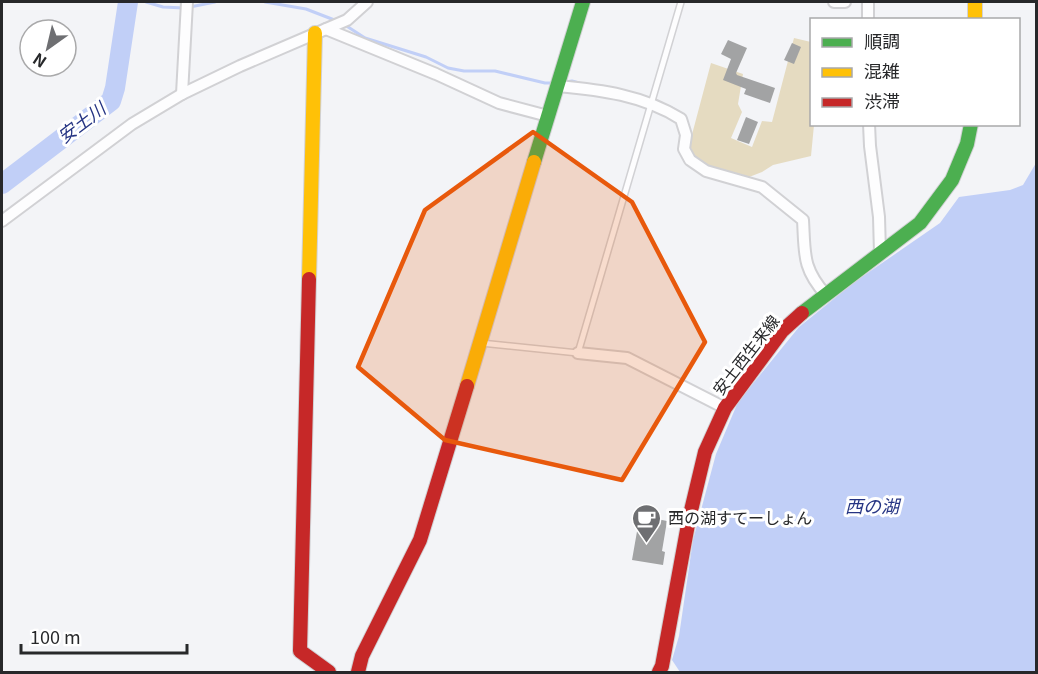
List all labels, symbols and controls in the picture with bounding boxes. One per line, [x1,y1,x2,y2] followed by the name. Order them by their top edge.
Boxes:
[18,18,78,78] north arrow
[810,18,1020,126] legend
[864,27,900,53] text: 順調
[27,48,51,75] text: N
[864,57,900,83] text: 混雑
[864,87,900,113] text: 渋滞
[51,94,112,148] water label: 安土川
[706,309,784,400] street label: 安土西生来線
[845,492,902,518] water label: 西の湖
[631,502,663,544] cafe icon: 西の湖すてーしょん
[668,505,812,529] place label: 西の湖すてーしょん
[21,617,188,655] scale bar
[30,623,81,649] text: 100 m

